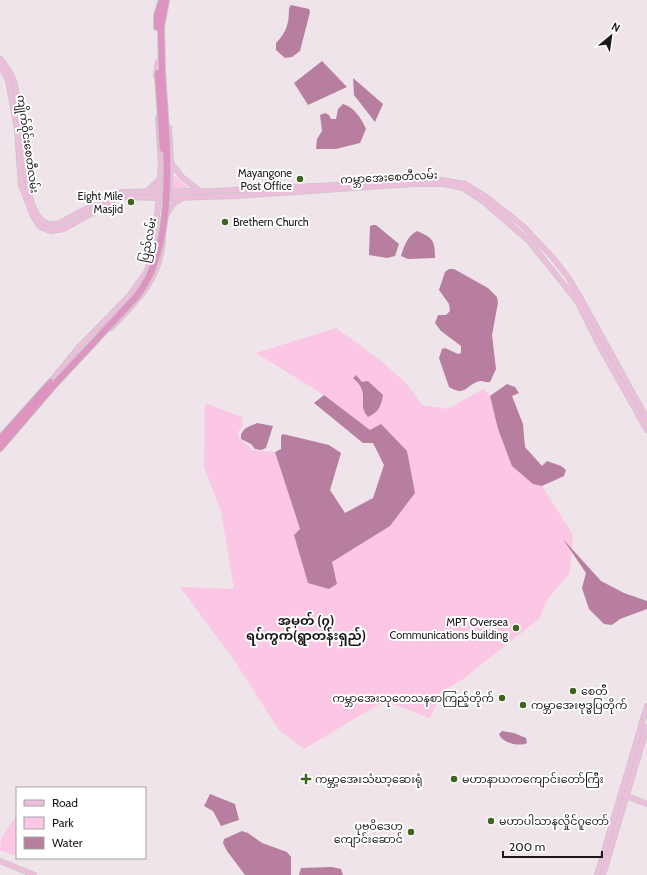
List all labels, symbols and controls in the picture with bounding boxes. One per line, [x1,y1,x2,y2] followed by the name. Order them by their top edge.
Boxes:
[591,16,631,56] north arrow
[609,19,623,35] text: N
[12,94,42,194] street label: ကျိုက်ဝိုင်းစေတီလမ်း
[238,166,292,193] place label: Mayangone Post Office
[340,167,438,189] street label: ကမ္ဘာအေးစေတီလမ်း
[295,174,305,184] marker: Mayangone Post Office
[77,189,123,216] place label: Eight Mile Masjid
[126,197,136,207] marker: Eight Mile Masjid
[233,215,309,229] place label: Brethern Church
[137,216,161,264] street label: ပြည်လမ်း
[220,217,230,227] marker: Brethern Church
[246,611,366,647] district label: အမှတ် (၇) ရပ်ကွက်(ရွာတန်းရှည်)
[390,615,509,642] place label: MPT Oversea Communications building
[511,623,521,633] marker: MPT Oversea Communications building
[581,684,608,698] place label: စေတီ
[568,686,578,696] marker: စေတီ
[332,691,494,707] place label: ကမ္ဘာအေးသုတေသနစာကြည့်တိုက်
[497,693,507,703] marker: ကမ္ဘာအေးသုတေသနစာကြည့်တိုက်
[531,698,627,714] place label: ကမ္ဘာအေးဗုဒ္ဓပြတိုက်
[518,700,528,710] marker: ကမ္ဘာအေးဗုဒ္ဓပြတိုက်
[315,772,422,788] place label: ကမ္ဘာ့အေးသံဃာ့ဆေးရုံ
[462,772,604,788] place label: မဟာနာယကကျောင်းတော်ကြီး
[300,773,312,785] marker: ကမ္ဘာ့အေးသံဃာ့ဆေးရုံ
[449,774,459,784] marker: မဟာနာယကကျောင်းတော်ကြီး
[16,787,146,859] legend
[52,795,78,810] text: Road
[499,814,609,830] place label: မဟာပါသာနလှိုင်ဂူတော်
[52,815,74,830] text: Park
[486,816,496,826] marker: မဟာပါသာနလှိုင်ဂူတော်
[334,819,403,848] place label: ပုဗ္ဗဝိဒေဟ ကျောင်းဆောင်
[406,827,416,837] marker: ပုဗ္ဗဝိဒေဟ ကျောင်းဆောင်
[503,833,602,859] scale bar
[52,835,83,850] text: Water
[509,839,545,854] text: 200 m

